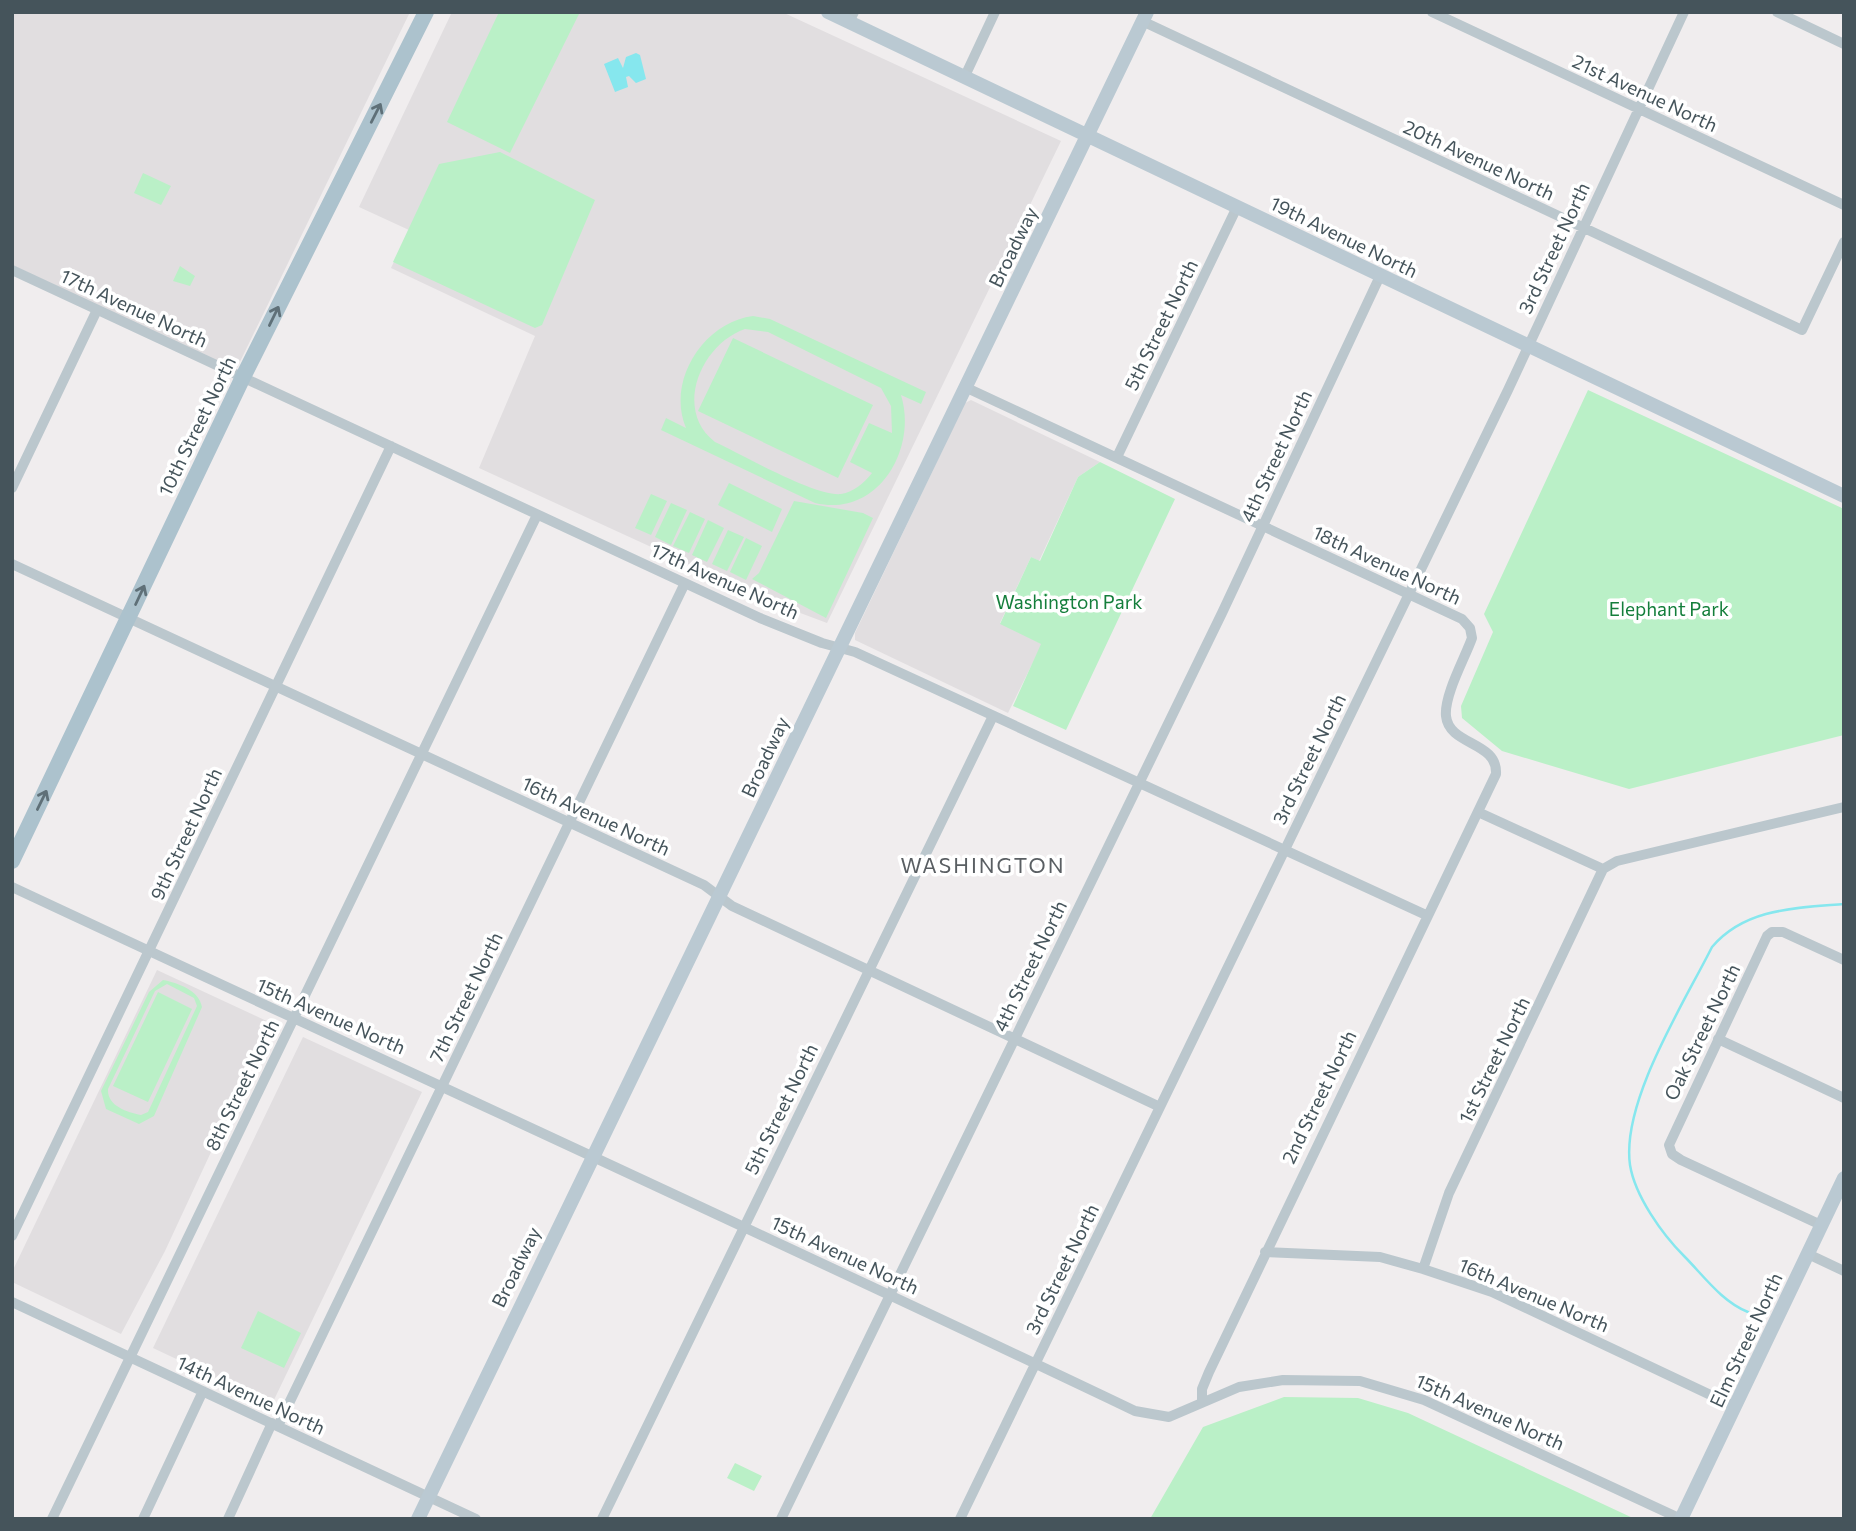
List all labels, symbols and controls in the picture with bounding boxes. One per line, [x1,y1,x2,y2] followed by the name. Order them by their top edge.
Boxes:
[1569,49,1721,136] street label: 21st Avenue North
[370,103,384,124] one-way arrow
[1400,114,1558,205] street label: 20th Avenue North
[1513,179,1594,317] street label: 3rd Street North
[1267,191,1422,282] street label: 19th Avenue North
[983,203,1042,291] street label: Broadway
[1119,256,1202,394] street label: 5th Street North
[57,263,211,352] street label: 17th Avenue North
[267,306,281,327] one-way arrow
[153,352,240,499] street label: 10th Street North
[1235,386,1316,525] street label: 4th Street North
[1309,520,1465,609] street label: 18th Avenue North
[648,538,803,623] street label: 17th Avenue North
[134,585,148,606] one-way arrow
[995,590,1143,613] park label: Washington Park
[1609,597,1729,620] park label: Elephant Park
[1267,690,1350,828] street label: 3rd Street North
[736,713,793,801] street label: Broadway
[145,764,226,904] street label: 9th Street North
[518,771,674,860] street label: 16th Avenue North
[36,790,49,811] one-way arrow
[900,852,1066,877] district label: WASHINGTON
[988,896,1071,1035] street label: 4th Street North
[424,928,507,1065] street label: 7th Street North
[1659,960,1744,1104] street label: Oak Street North
[253,972,409,1059] street label: 15th Avenue North
[1453,993,1534,1127] street label: 1st Street North
[200,1015,283,1154] street label: 8th Street North
[1276,1026,1361,1167] street label: 2nd Street North
[739,1040,822,1178] street label: 5th Street North
[1020,1200,1103,1338] street label: 3rd Street North
[768,1210,923,1299] street label: 15th Avenue North
[486,1223,545,1311] street label: Broadway
[1456,1253,1613,1337] street label: 16th Avenue North
[1704,1269,1787,1411] street label: Elm Street North
[173,1350,329,1439] street label: 14th Avenue North
[1412,1368,1568,1455] street label: 15th Avenue North

